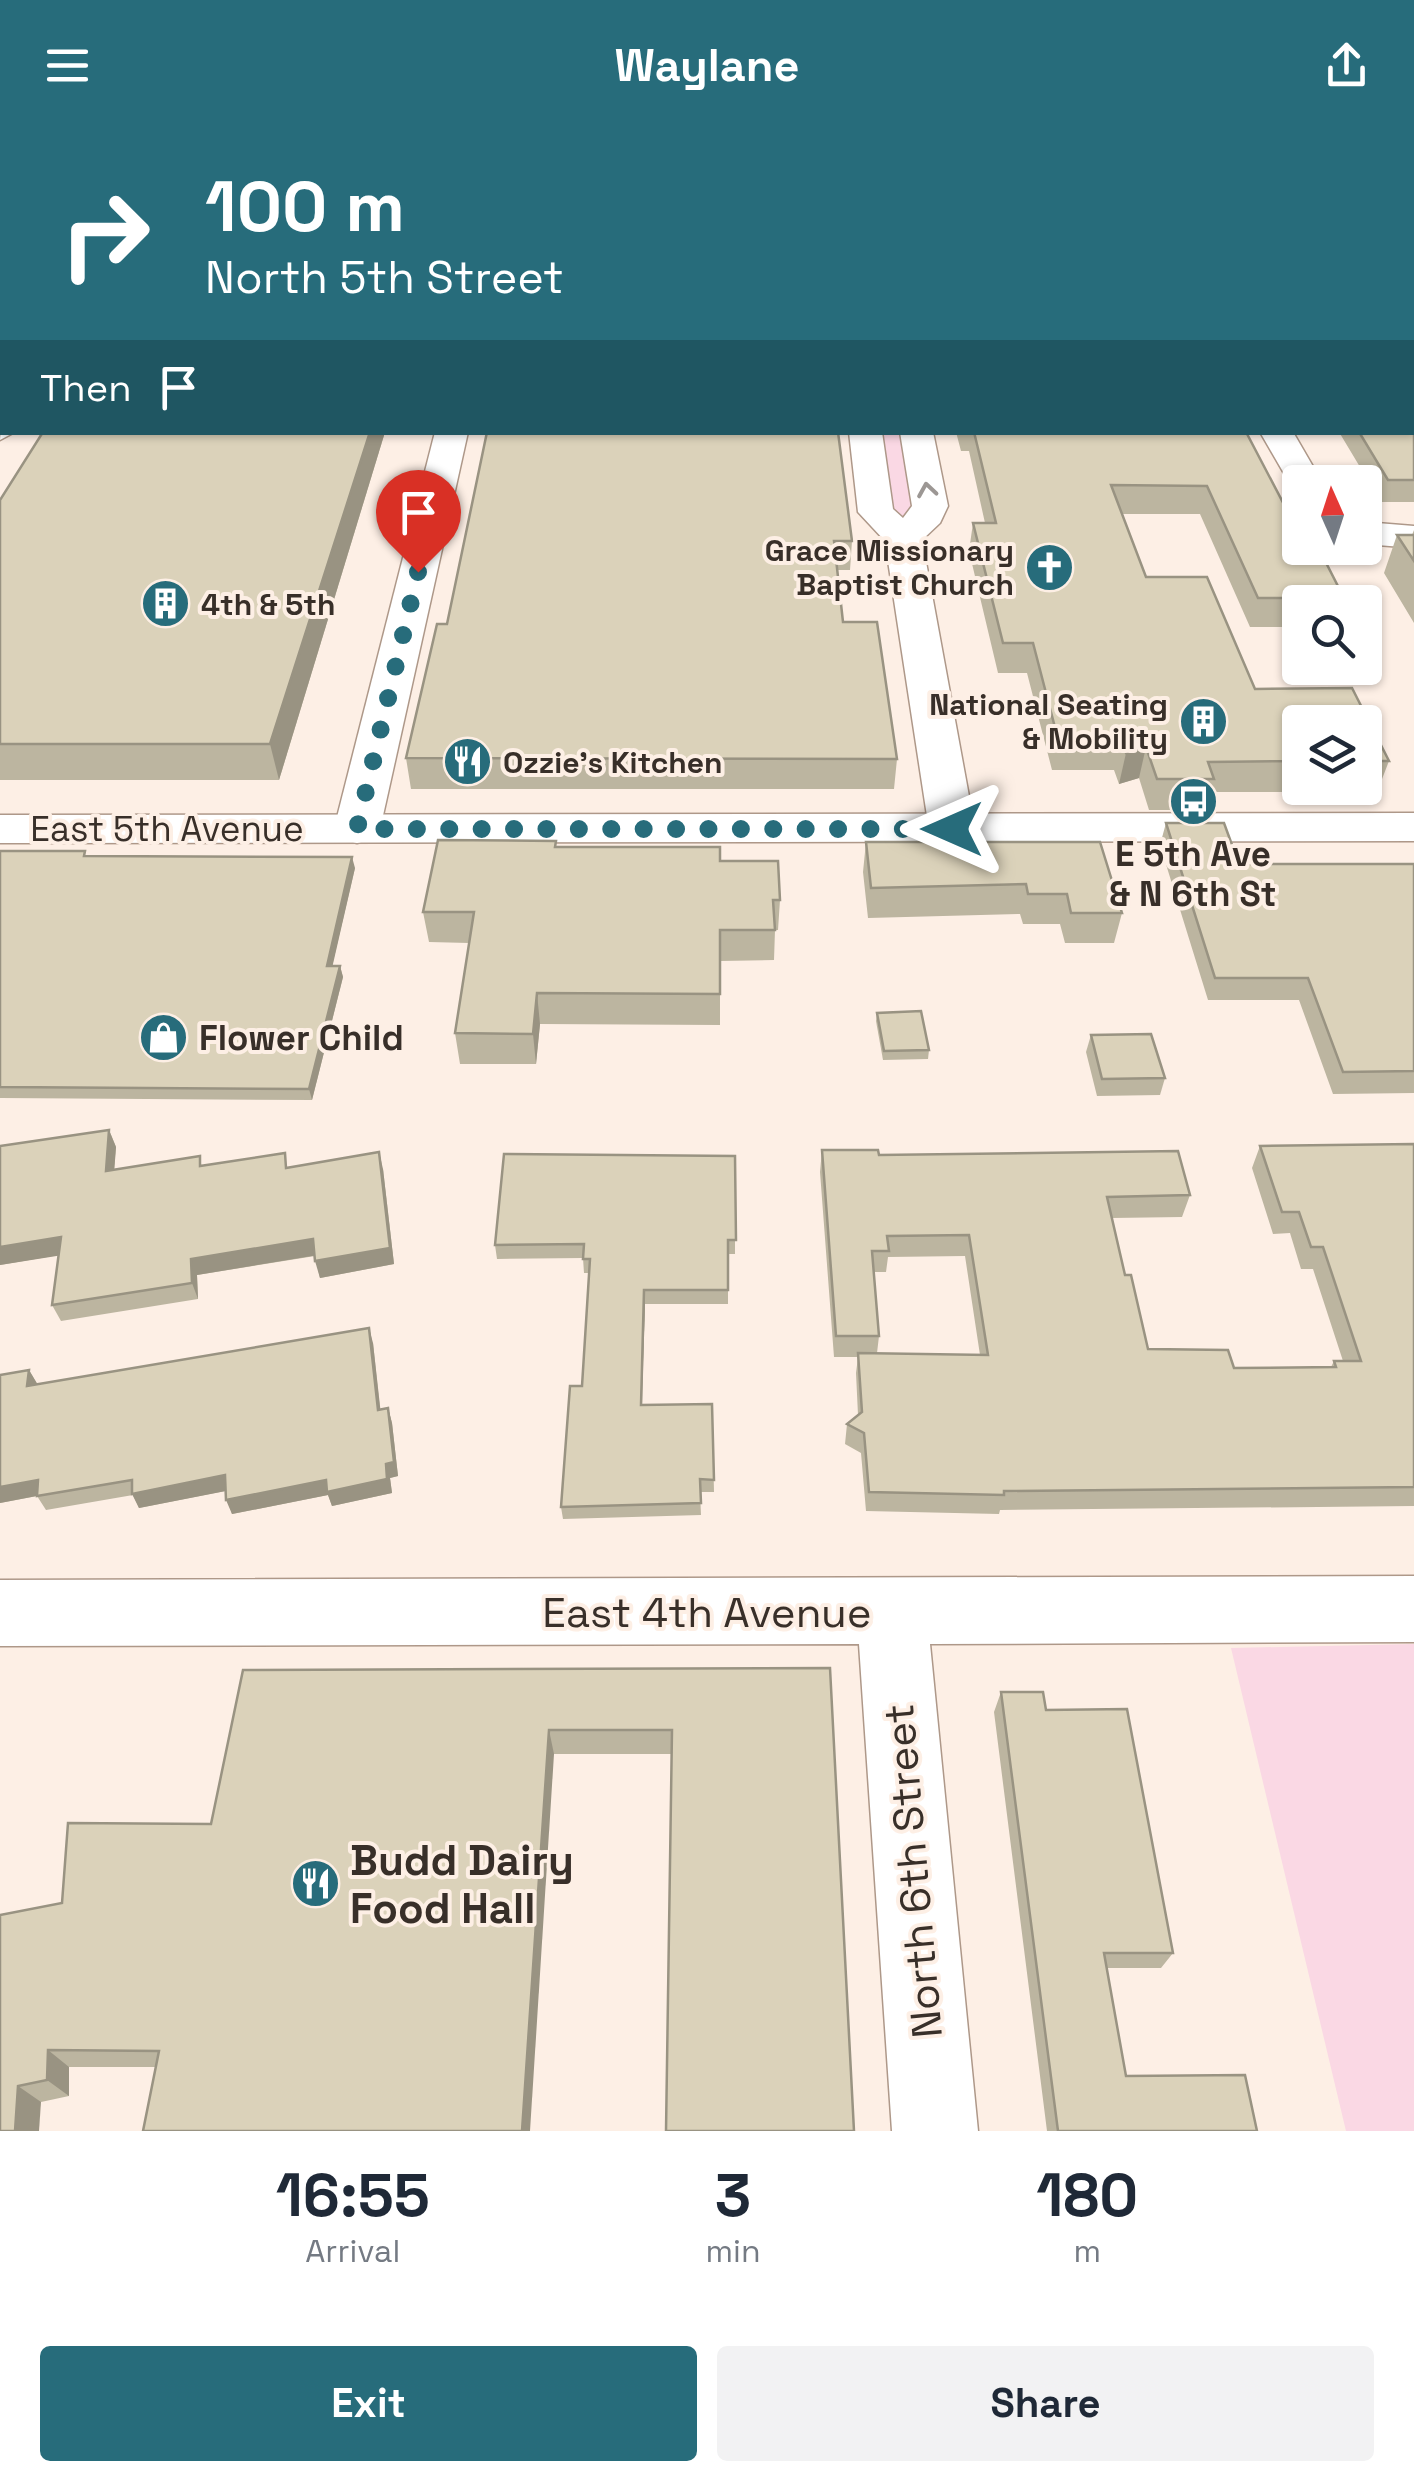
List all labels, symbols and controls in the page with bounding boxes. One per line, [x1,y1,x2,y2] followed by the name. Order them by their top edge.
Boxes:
[615,37,799,94] text: Waylane
[40,38,95,93] icon: menu
[1319,38,1374,93] icon: share
[205,162,405,251] text: 100 m
[40,170,170,300] icon: right
[205,249,564,306] text: North 5th Street
[151,360,206,415] icon: arrive
[40,364,131,412] text: Then
[1282,465,1382,565] north arrow
[1282,465,1382,805] map controls
[376,470,461,573] pin
[917,482,938,498] one-way arrow
[391,485,446,540] icon: arrive
[765,531,1014,604] place label: Grace Missionary Baptist Church
[1023,541,1075,593] church icon: Grace Missionary Baptist Church
[140,578,192,630] building icon: 4th & 5th
[201,585,335,624] place label: 4th & 5th
[1282,585,1382,685] button: search
[929,685,1168,758] place label: National Seating & Mobility
[1177,695,1229,747] building icon: National Seating & Mobility
[1282,705,1382,805] button: layers
[442,736,494,788] restaurant icon: Ozzie's Kitchen
[503,743,723,782] place label: Ozzie's Kitchen
[1167,776,1219,828] bus stop icon: E 5th Ave & N 6th St
[900,777,1004,881] position arrow
[30,807,304,851] street label: East 5th Avenue
[1109,832,1277,916] place label: E 5th Ave & N 6th St
[138,1012,190,1064] shop icon: Flower Child
[199,1016,404,1060] place label: Flower Child
[542,1586,872,1639] street label: East 4th Avenue
[872,1702,954,2040] street label: North 6th Street
[350,1834,574,1935] place label: Budd Dairy Food Hall
[289,1858,341,1910] restaurant icon: Budd Dairy Food Hall
[276,2157,430,2234] text: 16:55
[715,2157,751,2234] text: 3
[1036,2157,1138,2234] text: 180
[305,2231,400,2271] text: Arrival
[706,2231,761,2271] text: min
[1073,2231,1101,2271] text: m
[40,2346,697,2461] button: Exit
[717,2346,1374,2461] button: Share

